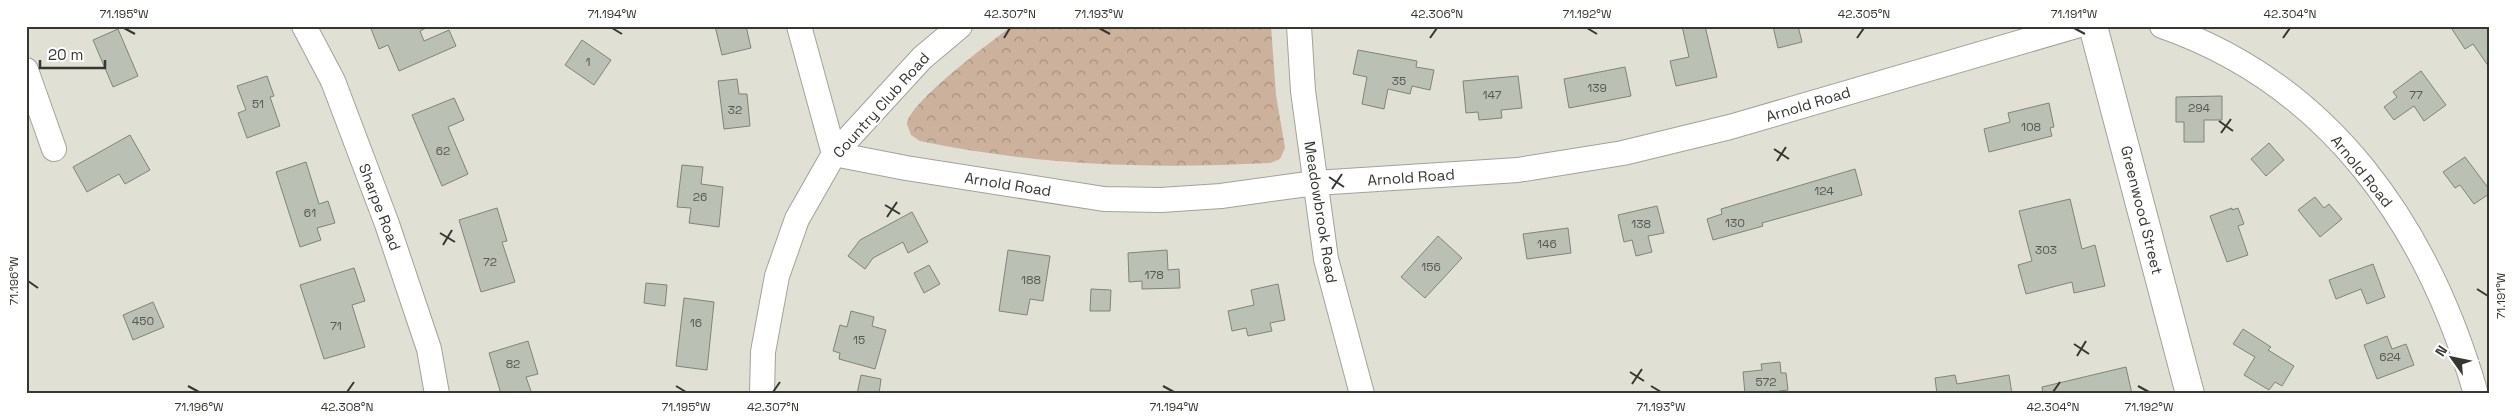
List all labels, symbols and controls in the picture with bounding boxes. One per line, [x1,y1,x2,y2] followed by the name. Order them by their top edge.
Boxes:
[100,6,149,22] text: 71.195°W
[587,6,637,22] text: 71.194°W
[984,6,1036,22] text: 42.307°N
[1075,6,1124,22] text: 71.193°W
[1411,6,1463,22] text: 42.306°N
[1563,6,1612,22] text: 71.192°W
[1838,6,1890,22] text: 42.305°N
[2051,6,2098,22] text: 71.191°W
[2264,6,2316,22] text: 42.304°N
[40,38,105,70] scale bar
[48,45,83,64] text: 20 m
[829,48,933,162] street label: Country Club Road
[585,54,591,70] house number: 1
[1392,73,1406,89] house number: 35
[1587,80,1607,96] house number: 139
[1763,82,1853,126] street label: Arnold Road
[1483,87,1502,103] house number: 147
[2409,87,2423,103] house number: 77
[252,96,264,112] house number: 51
[2188,100,2211,116] house number: 294
[728,102,742,118] house number: 32
[2021,119,2041,135] house number: 108
[2327,131,2397,211] street label: Arnold Road
[1300,140,1342,284] street label: Meadowbrook Road
[436,143,450,159] house number: 62
[2117,144,2167,276] street label: Greenwood Street
[355,161,405,253] street label: Sharpe Road
[1367,164,1455,190] street label: Arnold Road
[963,168,1053,200] street label: Arnold Road
[1814,183,1834,199] house number: 124
[693,189,707,205] house number: 26
[304,205,316,221] house number: 61
[1725,215,1745,231] house number: 130
[1631,216,1651,232] house number: 138
[1537,236,1557,252] house number: 146
[2035,242,2057,258] house number: 303
[483,254,497,270] house number: 72
[6,256,22,306] text: 71.196°W
[1421,259,1441,275] house number: 156
[1144,267,1164,283] house number: 178
[1021,272,1041,288] house number: 188
[2493,272,2509,319] text: 71.191°W
[132,313,154,329] house number: 450
[690,315,702,331] house number: 16
[330,318,342,334] house number: 71
[853,332,865,348] house number: 15
[2428,332,2478,382] north arrow
[2431,342,2451,360] text: N
[2379,349,2401,365] house number: 624
[506,356,520,372] house number: 82
[1756,374,1776,390] house number: 572
[175,399,224,415] text: 71.196°W
[321,399,373,415] text: 42.308°N
[662,399,711,415] text: 71.195°W
[747,399,799,415] text: 42.307°N
[1149,399,1199,415] text: 71.194°W
[1637,399,1686,415] text: 71.193°W
[2027,399,2079,415] text: 42.304°N
[2125,399,2174,415] text: 71.192°W

